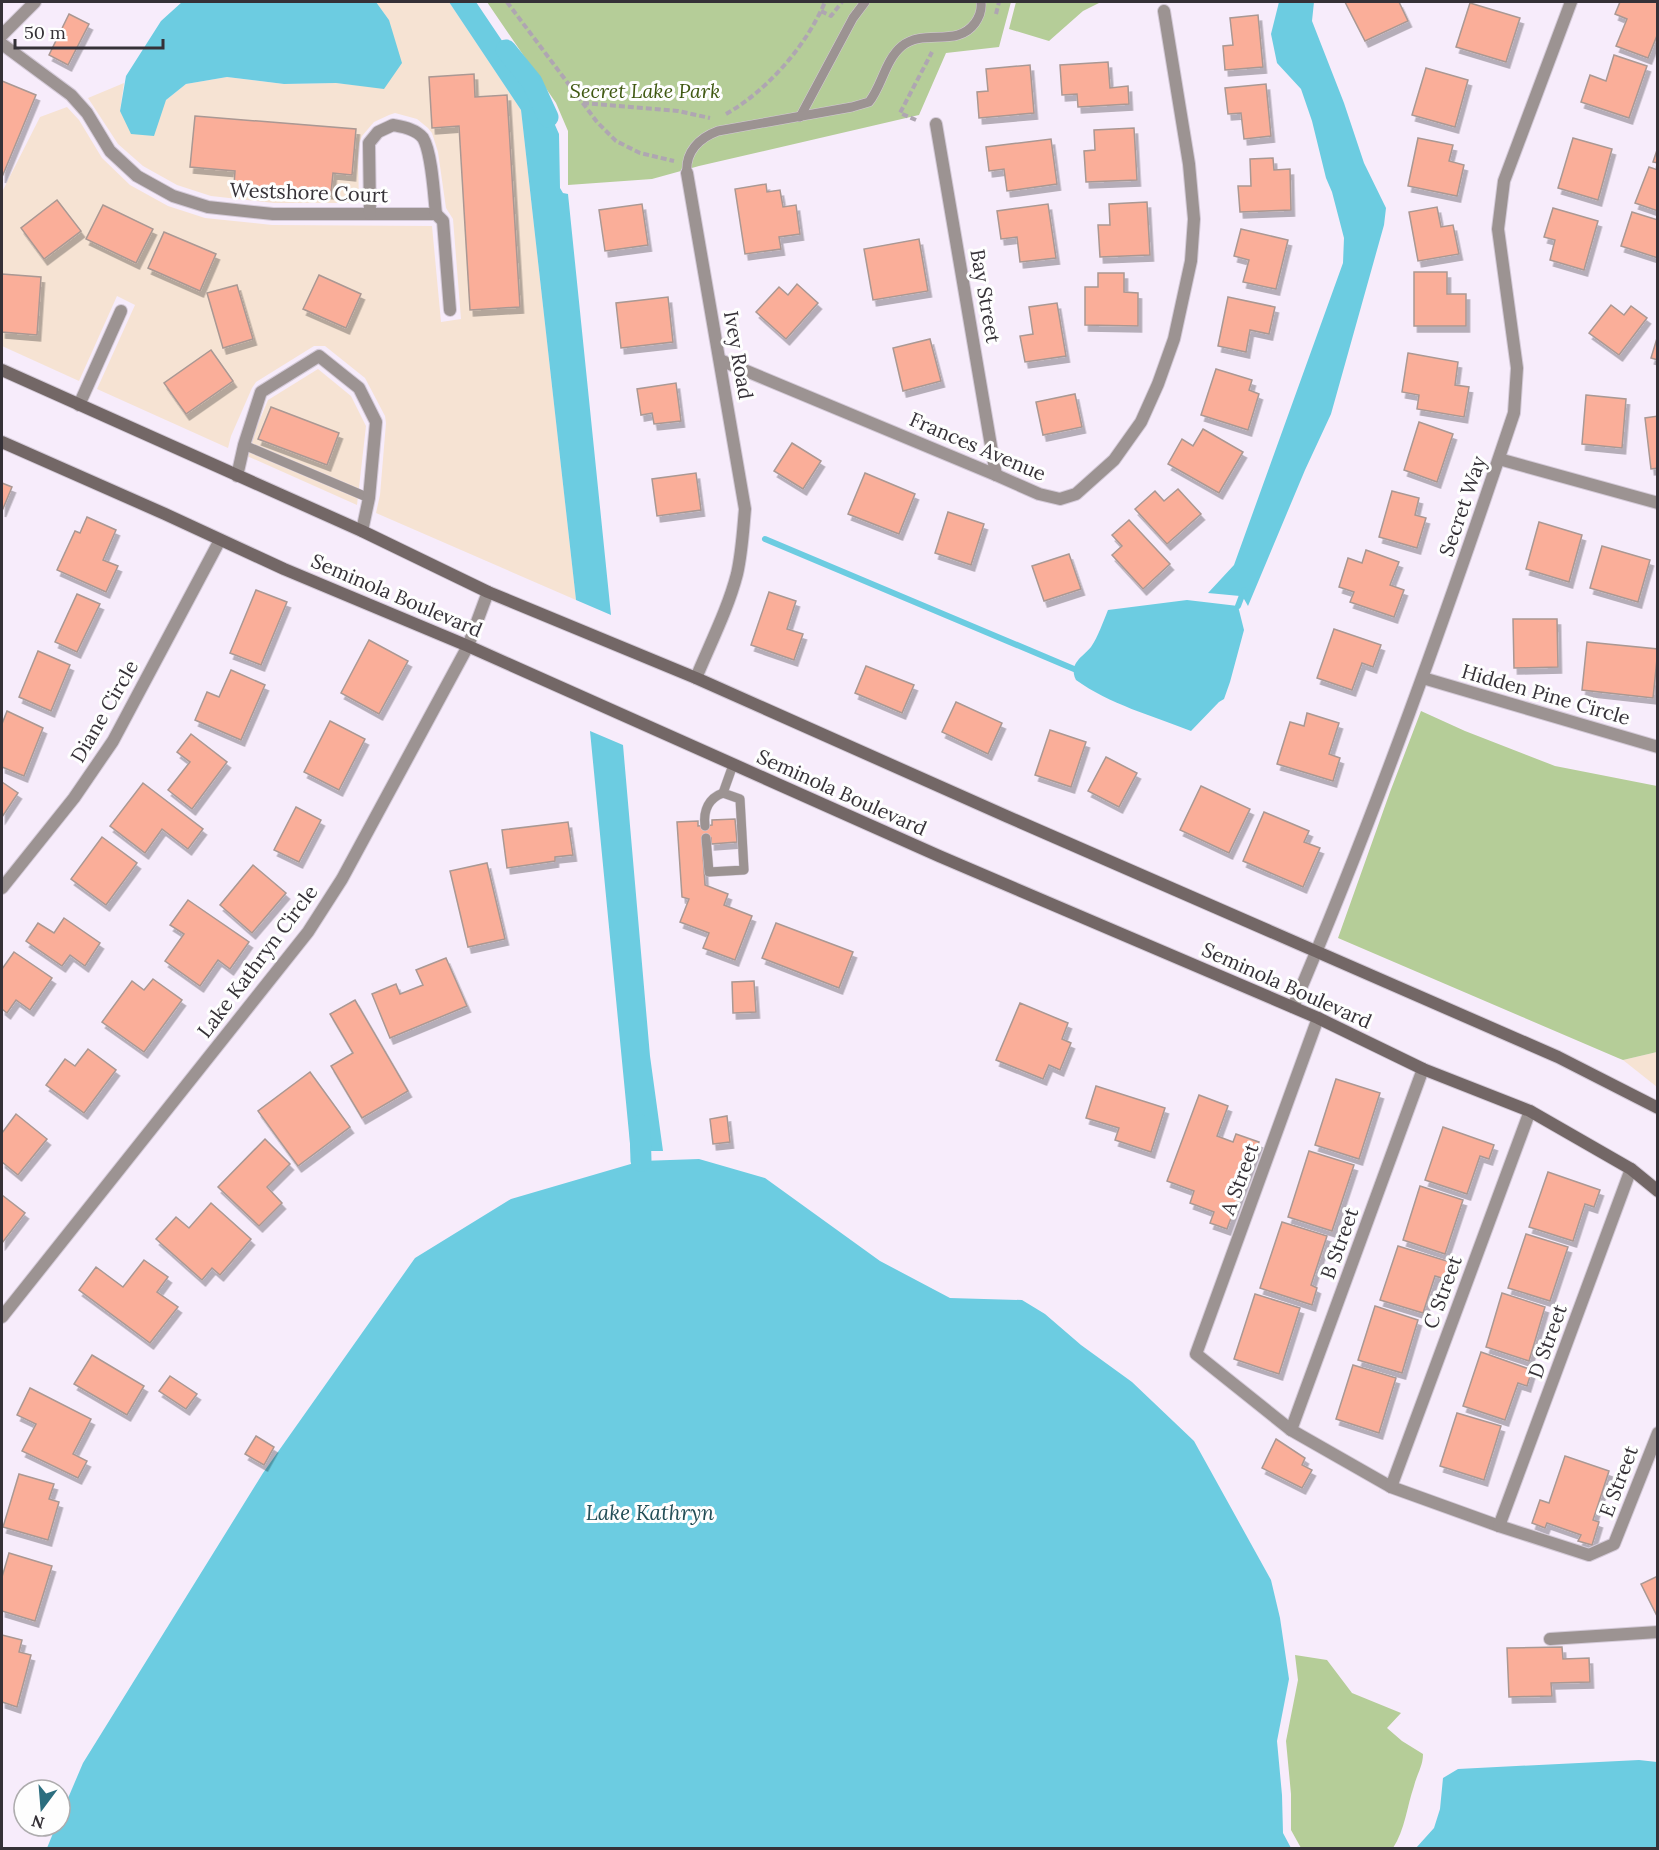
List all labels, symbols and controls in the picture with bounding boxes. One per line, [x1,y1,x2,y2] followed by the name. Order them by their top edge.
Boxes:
[15,12,164,50] scale bar
[24,21,66,44] text: 50 m
[570,78,720,103] park label: Secret Lake Park
[229,177,389,207] street label: Westshore Court
[965,247,1007,345] street label: Bay Street
[719,309,759,401] street label: Ivey Road
[906,406,1050,486] street label: Frances Avenue
[1433,452,1491,560] street label: Secret Way
[308,548,486,642] street label: Seminola Boulevard
[65,655,143,767] street label: Diane Circle
[1459,658,1633,730] street label: Hidden Pine Circle
[753,743,931,841] street label: Seminola Boulevard
[191,880,323,1042] street label: Lake Kathryn Circle
[1198,936,1376,1034] street label: Seminola Boulevard
[1214,1139,1264,1219] street label: A Street
[1315,1204,1364,1282] street label: B Street
[1417,1252,1467,1332] street label: C Street
[1522,1300,1572,1381] street label: D Street
[1593,1442,1643,1520] street label: E Street
[586,1499,714,1526] water label: Lake Kathryn
[12,1778,72,1838] north arrow
[29,1811,47,1834] text: N

